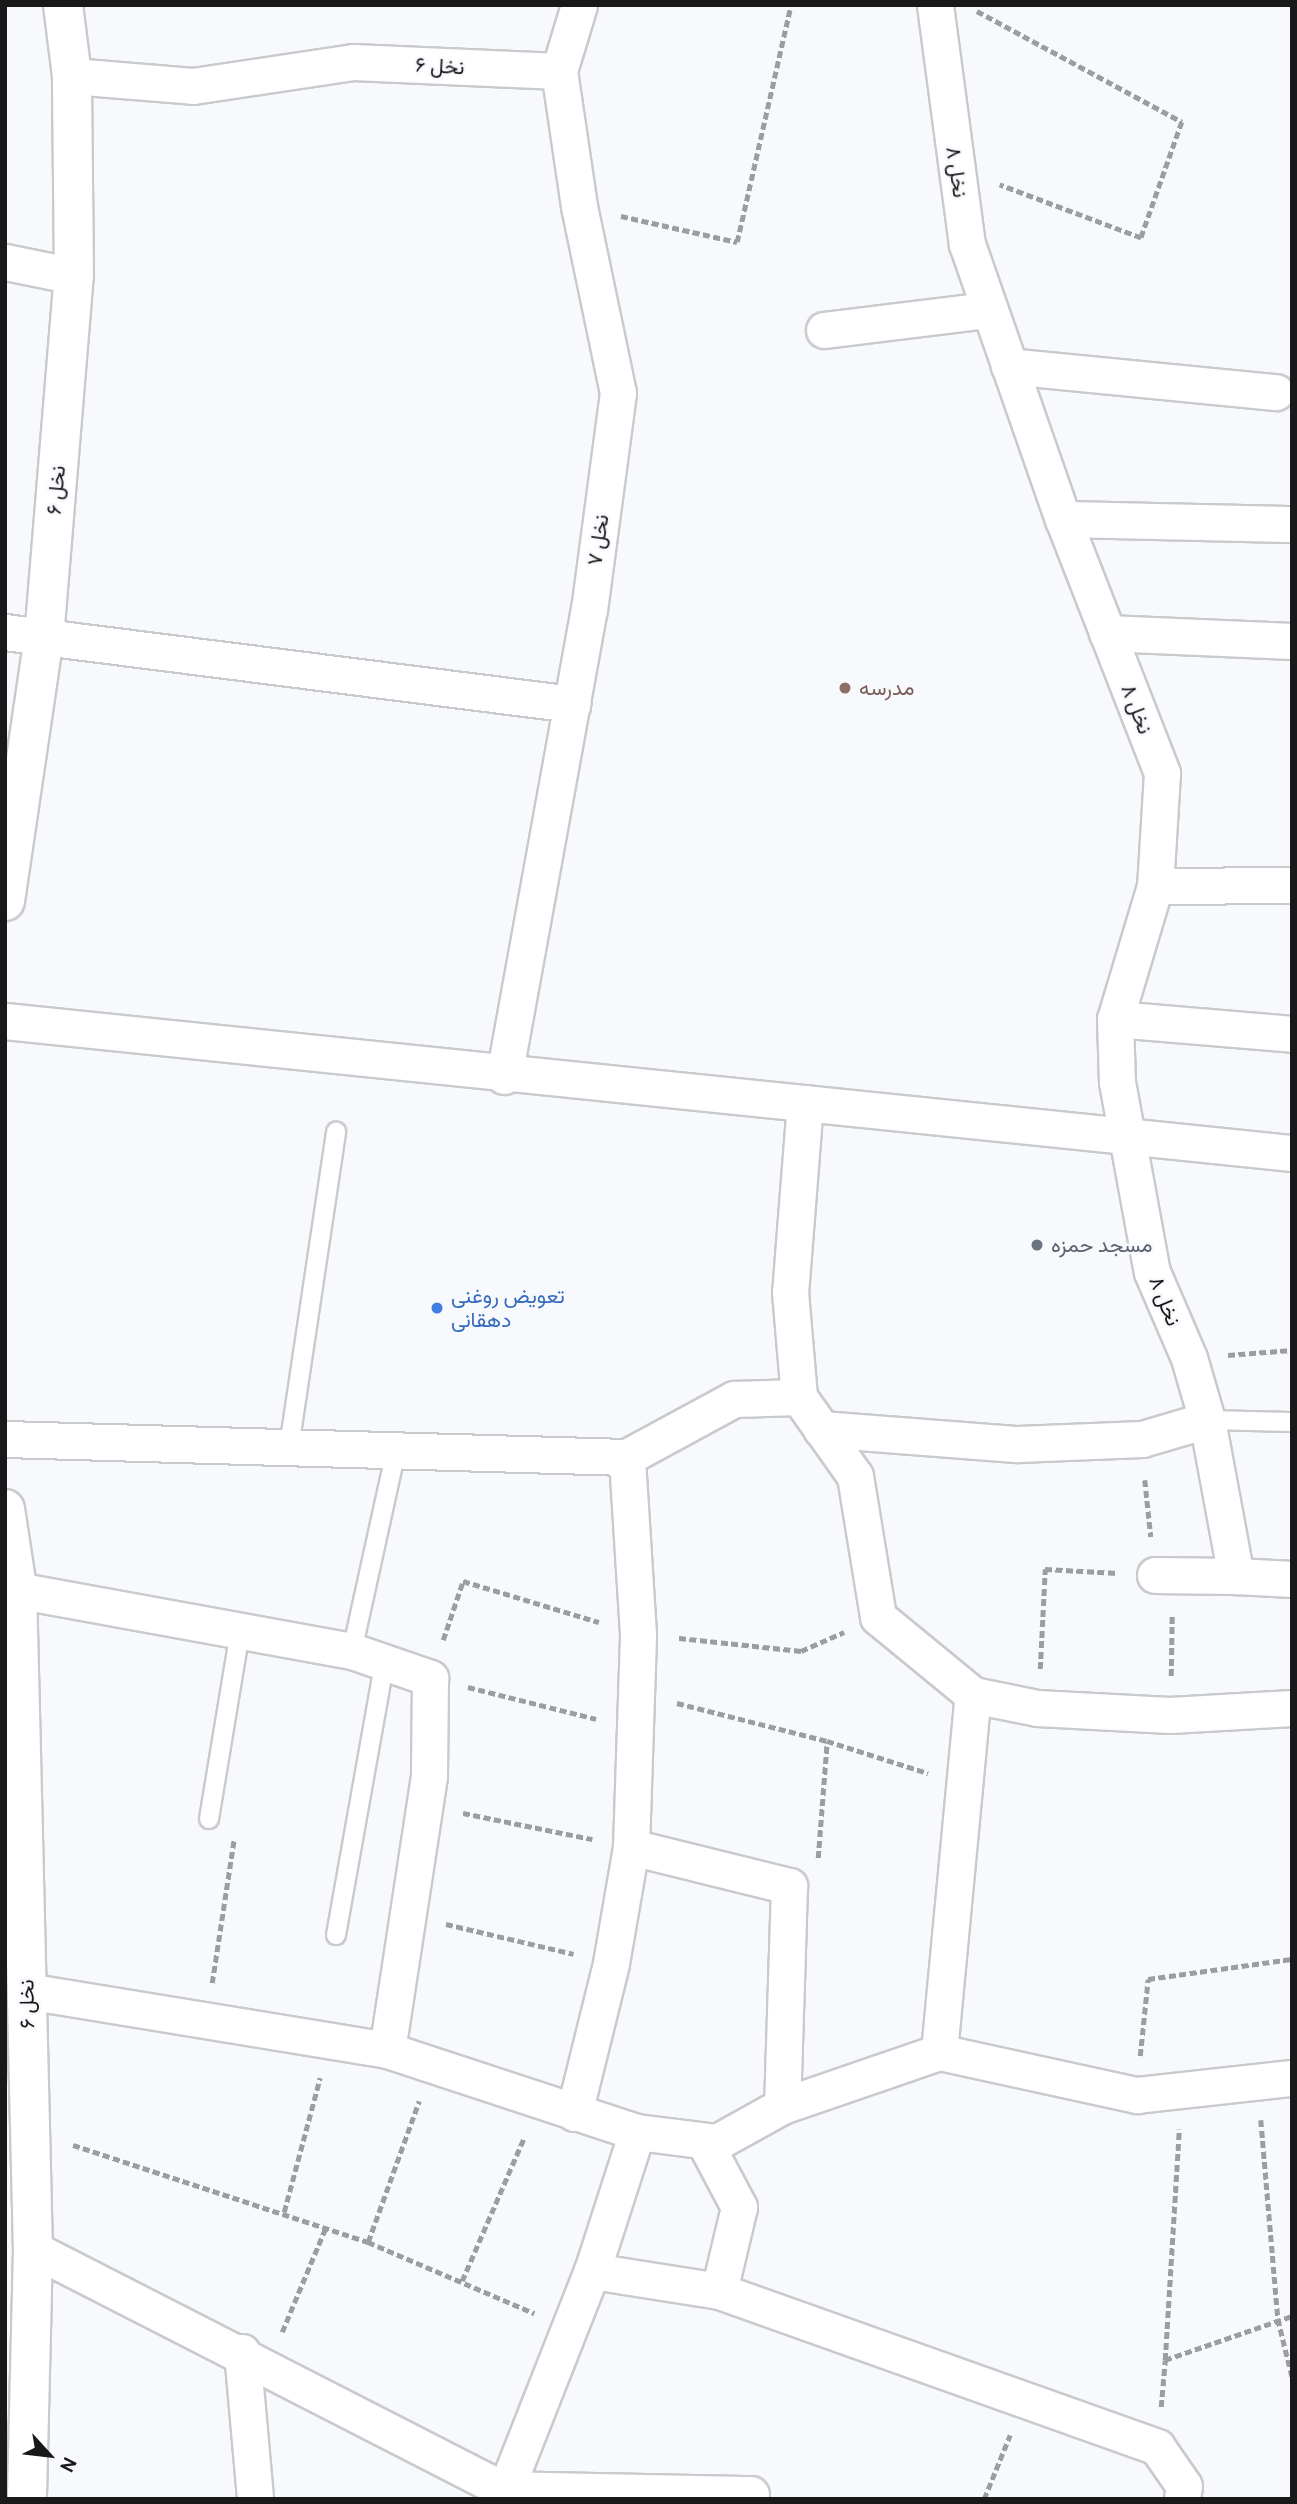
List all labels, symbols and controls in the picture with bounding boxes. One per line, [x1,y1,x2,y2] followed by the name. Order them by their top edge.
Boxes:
[415,52,465,80] street label: نخل ۶
[941,145,973,199] street label: نخل ۸
[41,464,71,516] street label: نخل ۶
[582,513,614,567] street label: نخل ۷
[859,675,914,701] place label: مدرسه
[837,680,853,696] marker: مدرسه
[1116,680,1158,738] street label: نخل ۸
[1051,1232,1152,1258] place label: مسجد حمزه
[1029,1237,1045,1253] marker: مسجد حمزه
[1144,1272,1186,1330] street label: نخل ۸
[451,1283,565,1333] place label: تعویض روغنی دهقانی
[429,1300,445,1316] marker: تعویض روغنی دهقانی
[14,1979,40,2029] street label: نخل ۶
[14,2420,84,2490] north arrow
[55,2454,81,2476] text: N

